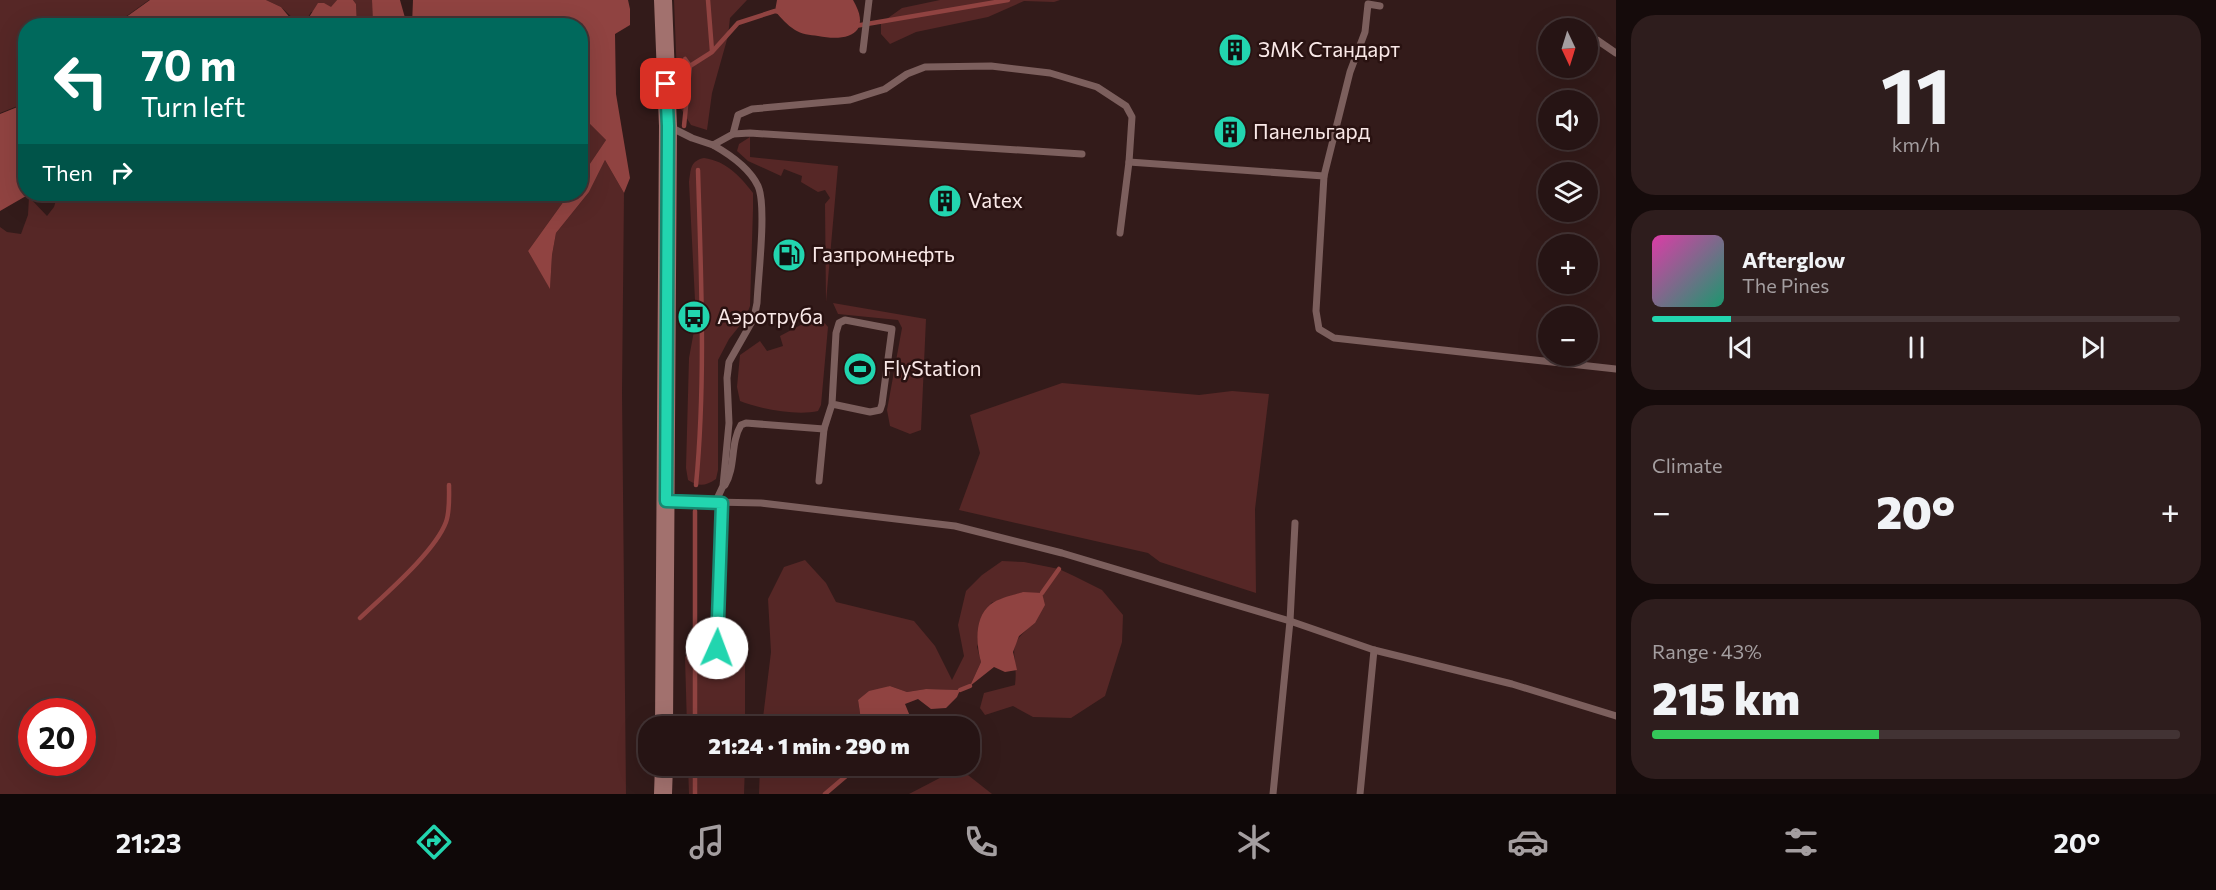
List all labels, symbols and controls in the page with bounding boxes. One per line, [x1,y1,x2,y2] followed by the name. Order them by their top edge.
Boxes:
[1538,18,1598,78] north arrow
[1538,18,1598,366] map controls
[1217,32,1253,68] building icon: ЗМК Стандарт
[1258,36,1400,61] place label: ЗМК Стандарт
[141,38,236,90] text: 70 m
[42,42,120,120] icon: left
[1881,45,1951,140] text: 11
[640,58,691,109] pin
[649,67,682,100] icon: arrive
[141,90,245,123] text: Turn left
[1538,90,1598,150] button: sound
[1212,114,1248,150] building icon: Панельгард
[1253,118,1370,143] place label: Панельгард
[1892,132,1940,156] text: km/h
[105,156,138,189] icon: right
[42,159,93,186] text: Then
[1538,162,1598,222] button: layers
[927,183,963,219] building icon: Vatex
[968,187,1023,212] place label: Vatex
[1538,234,1598,294] button: +
[771,237,807,273] fuel station icon: Газпромнефть
[812,241,955,266] place label: Газпромнефть
[1742,246,1845,273] text: Afterglow
[1742,273,1829,297] text: The Pines
[676,299,712,335] bus stop icon: Аэротруба
[717,303,823,328] place label: Аэротруба
[1538,306,1598,366] button: −
[1724,331,1757,364] icon: previous
[1900,331,1933,364] icon: pause
[2076,331,2109,364] icon: next
[842,351,878,387] sports icon: FlyStation
[883,355,982,380] place label: FlyStation
[1652,453,1722,477] text: Climate
[1876,483,1955,538] text: 20°
[1652,490,1671,531] text: −
[2161,490,2180,531] text: +
[685,616,749,680] position arrow
[1652,639,1762,663] text: Range · 43%
[1652,669,1800,724] text: 215 km
[18,698,96,776] speed limit sign: 20
[708,732,910,759] text: 21:24 · 1 min · 290 m
[413,821,455,863] icon: directions
[686,821,728,863] icon: music
[960,821,1002,863] icon: phone
[1233,821,1275,863] icon: climate
[1507,821,1549,863] icon: car
[1780,821,1822,863] icon: filters
[116,826,182,859] text: 21:23
[2054,826,2100,859] text: 20°

